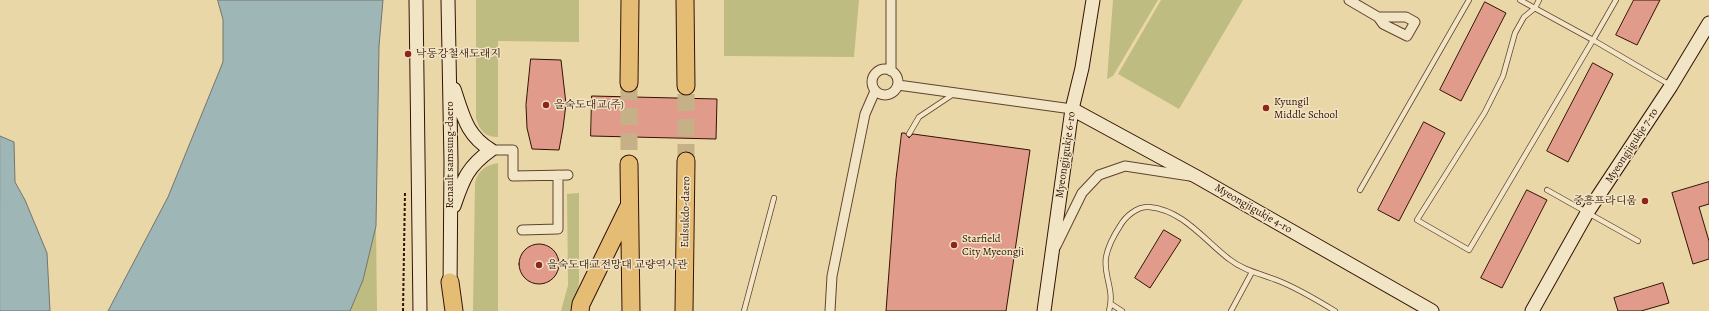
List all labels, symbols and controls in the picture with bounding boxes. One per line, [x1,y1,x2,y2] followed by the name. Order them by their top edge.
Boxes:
[416,47,501,61] place label: 낙동강철새도래지
[403,49,413,59] marker: 낙동강철새도래지
[1274,95,1338,121] place label: Kyungil Middle School
[554,98,624,112] place label: 을숙도대교(주)
[541,100,551,110] marker: 을숙도대교(주)
[443,101,457,209] street label: Renault samsung-daero
[1261,103,1271,113] marker: Kyungil Middle School
[1603,106,1661,186] street label: Myeongjigukje 7-ro
[1053,111,1079,199] street label: Myeongjigukje 6-ro
[679,176,693,248] street label: Eulsukdo-daero
[1212,181,1294,237] street label: Myeongjigukje 4-ro
[1573,194,1637,208] place label: 중흥프라디움
[1640,196,1650,206] marker: 중흥프라디움
[962,232,1024,258] place label: Starfield City Myeongji
[949,240,959,250] marker: Starfield City Myeongji
[547,258,687,272] place label: 을숙도대교전망대 교량역사관
[534,260,544,270] marker: 을숙도대교전망대 교량역사관

